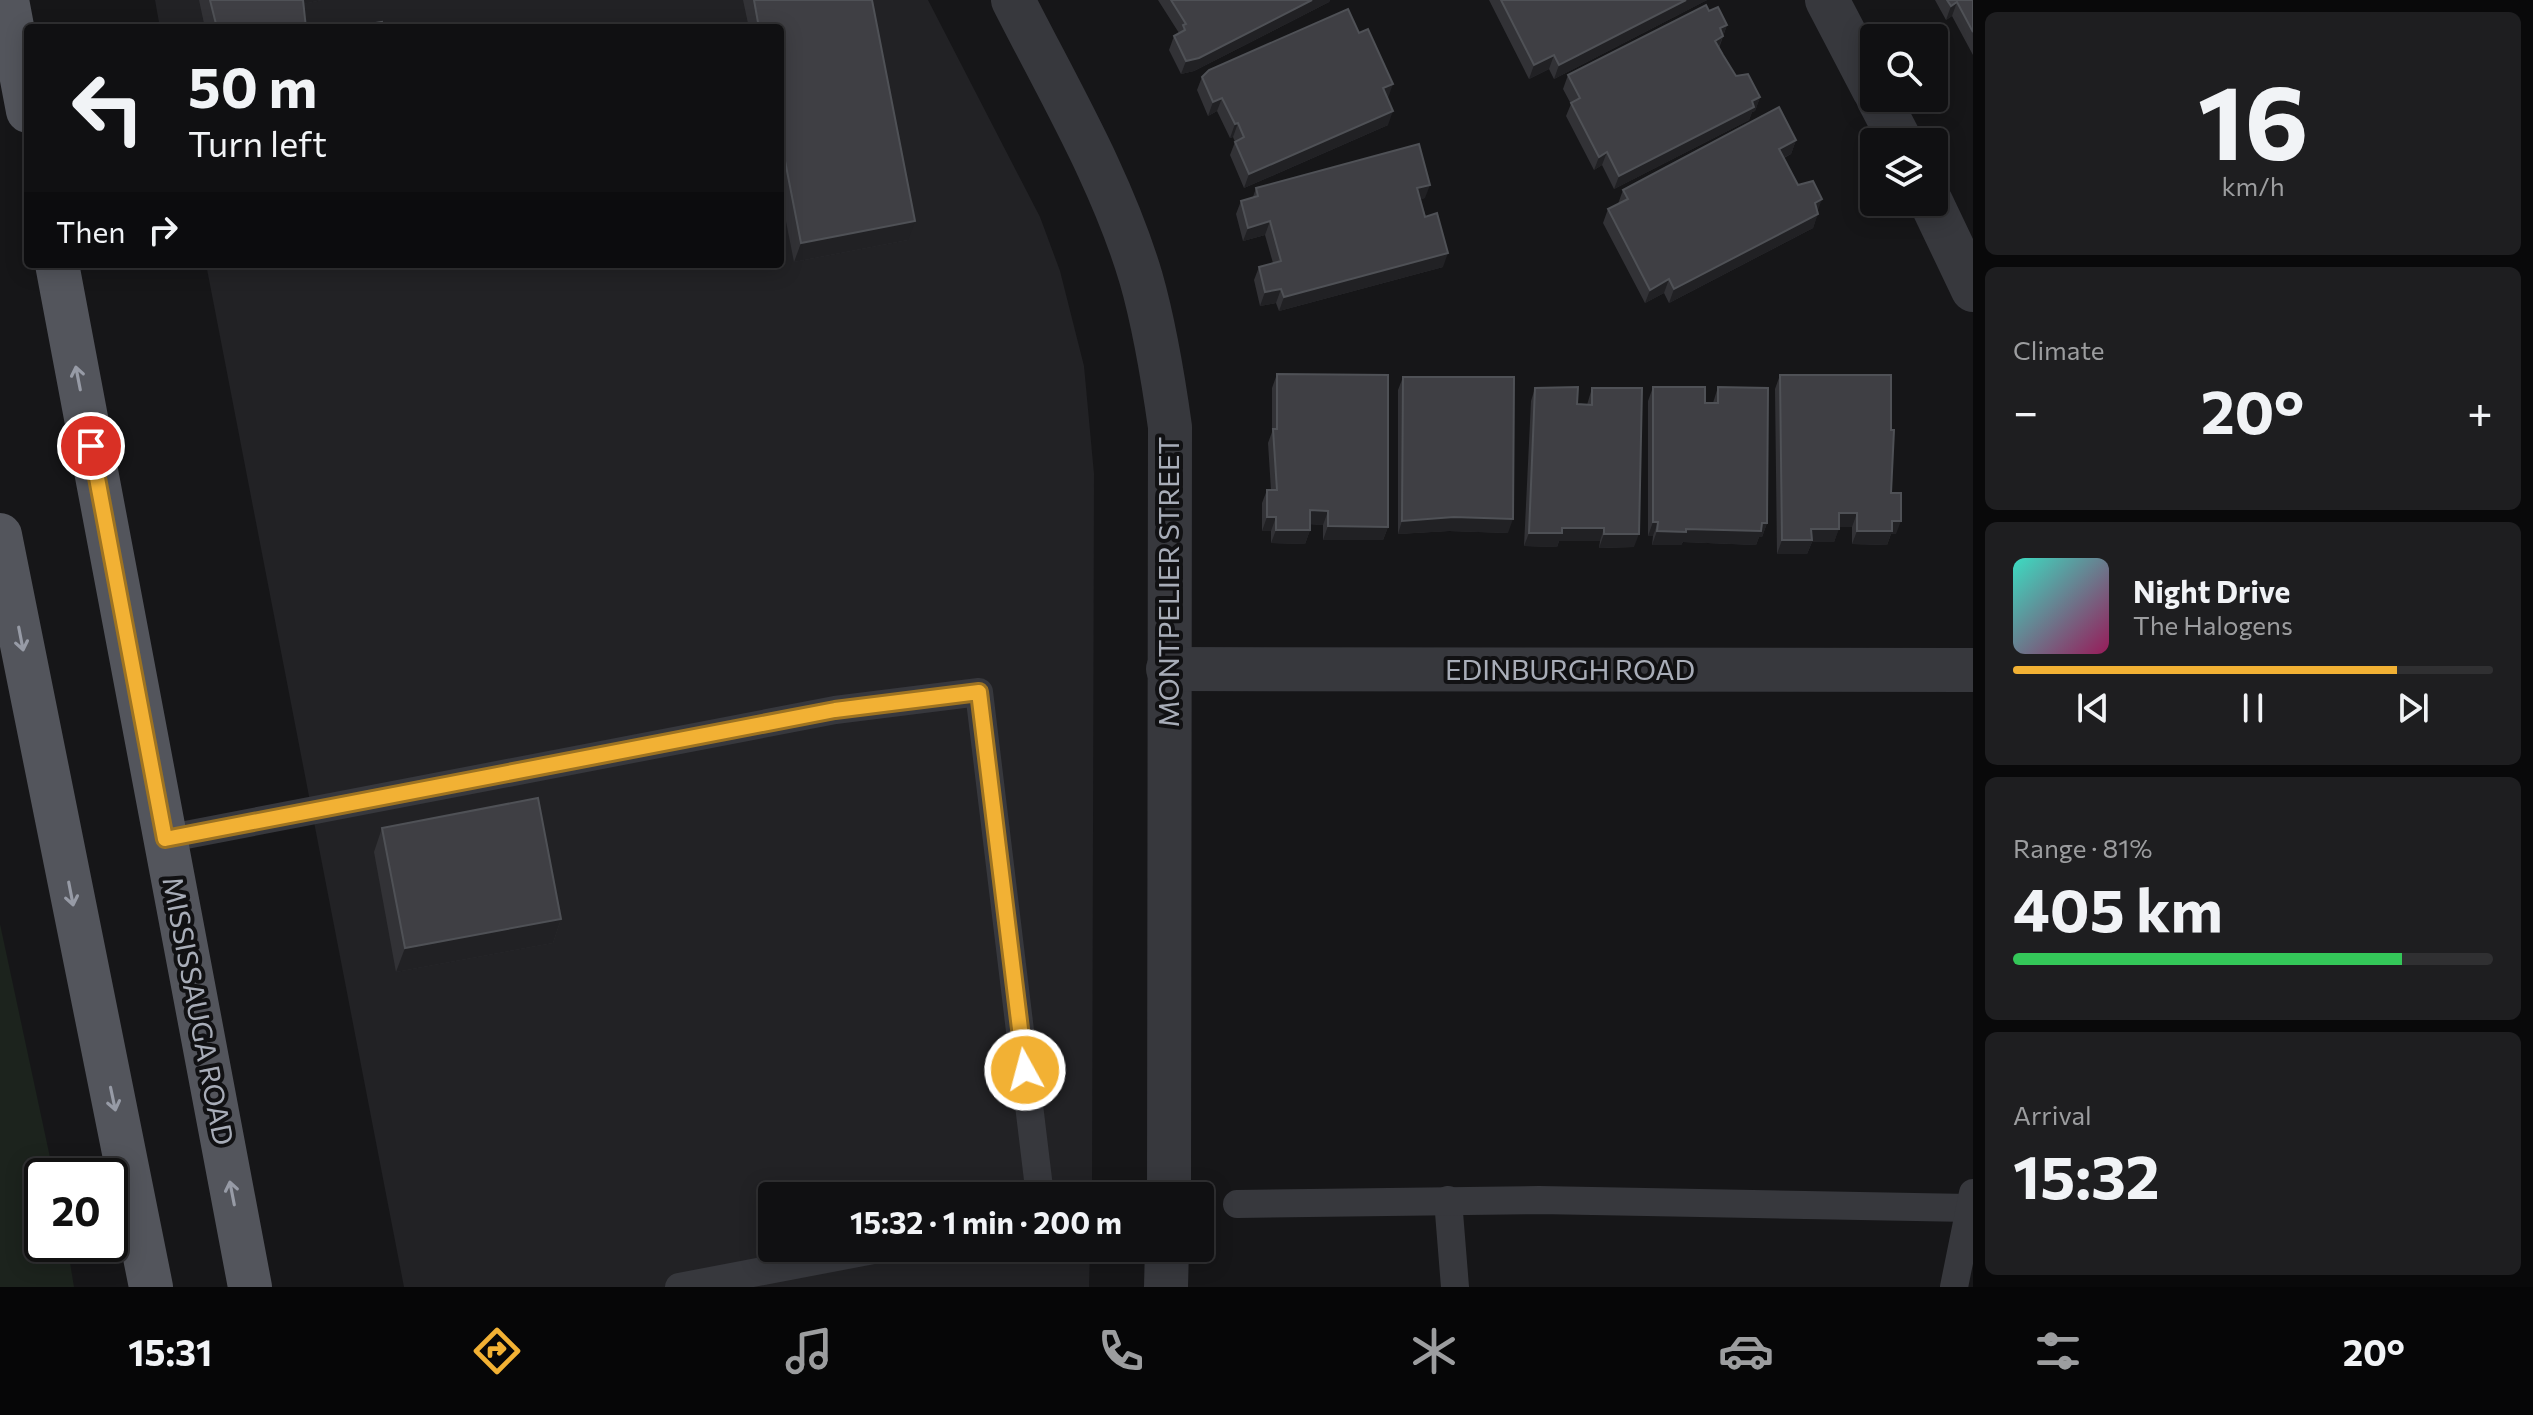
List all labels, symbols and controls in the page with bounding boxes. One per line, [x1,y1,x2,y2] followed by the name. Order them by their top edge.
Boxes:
[1860,24,1948,216] map controls
[1860,24,1948,112] button: search
[188,51,317,120] text: 50 m
[2197,54,2309,181] text: 16
[56,56,160,160] icon: left
[188,120,327,164] text: Turn left
[1860,128,1948,216] button: layers
[2221,170,2285,201] text: km/h
[141,208,185,252] icon: right
[56,212,125,249] text: Then
[2013,334,2105,365] text: Climate
[70,365,85,391] one-way arrow
[2201,373,2304,446] text: 20°
[2013,383,2038,437] text: −
[2467,383,2493,437] text: +
[57,412,125,480] pin
[69,424,113,468] icon: arrive
[1151,436,1185,727] street label: MONTPELIER STREET
[2133,572,2290,609] text: Night Drive
[2133,609,2293,640] text: The Halogens
[14,626,29,651] one-way arrow
[1445,652,1695,686] street label: EDINBURGH ROAD
[2071,686,2115,730] icon: previous
[2231,686,2275,730] icon: pause
[2391,686,2435,730] icon: next
[2013,832,2152,863] text: Range · 81%
[2013,871,2223,944] text: 405 km
[156,874,242,1148] street label: MISSISSAUGA ROAD
[65,881,80,906] one-way arrow
[983,1028,1067,1112] position arrow
[106,1086,121,1111] one-way arrow
[2013,1099,2092,1130] text: Arrival
[2013,1138,2160,1211] text: 15:32
[24,1158,128,1262] speed limit sign: 20
[224,1181,239,1206] one-way arrow
[850,1203,1122,1240] text: 15:32 · 1 min · 200 m
[469,1323,525,1379] icon: directions
[781,1323,837,1379] icon: music
[1093,1323,1149,1379] icon: phone
[1406,1323,1462,1379] icon: climate
[1718,1323,1774,1379] icon: car
[2030,1323,2086,1379] icon: filters
[128,1329,212,1373] text: 15:31
[2343,1329,2405,1373] text: 20°

